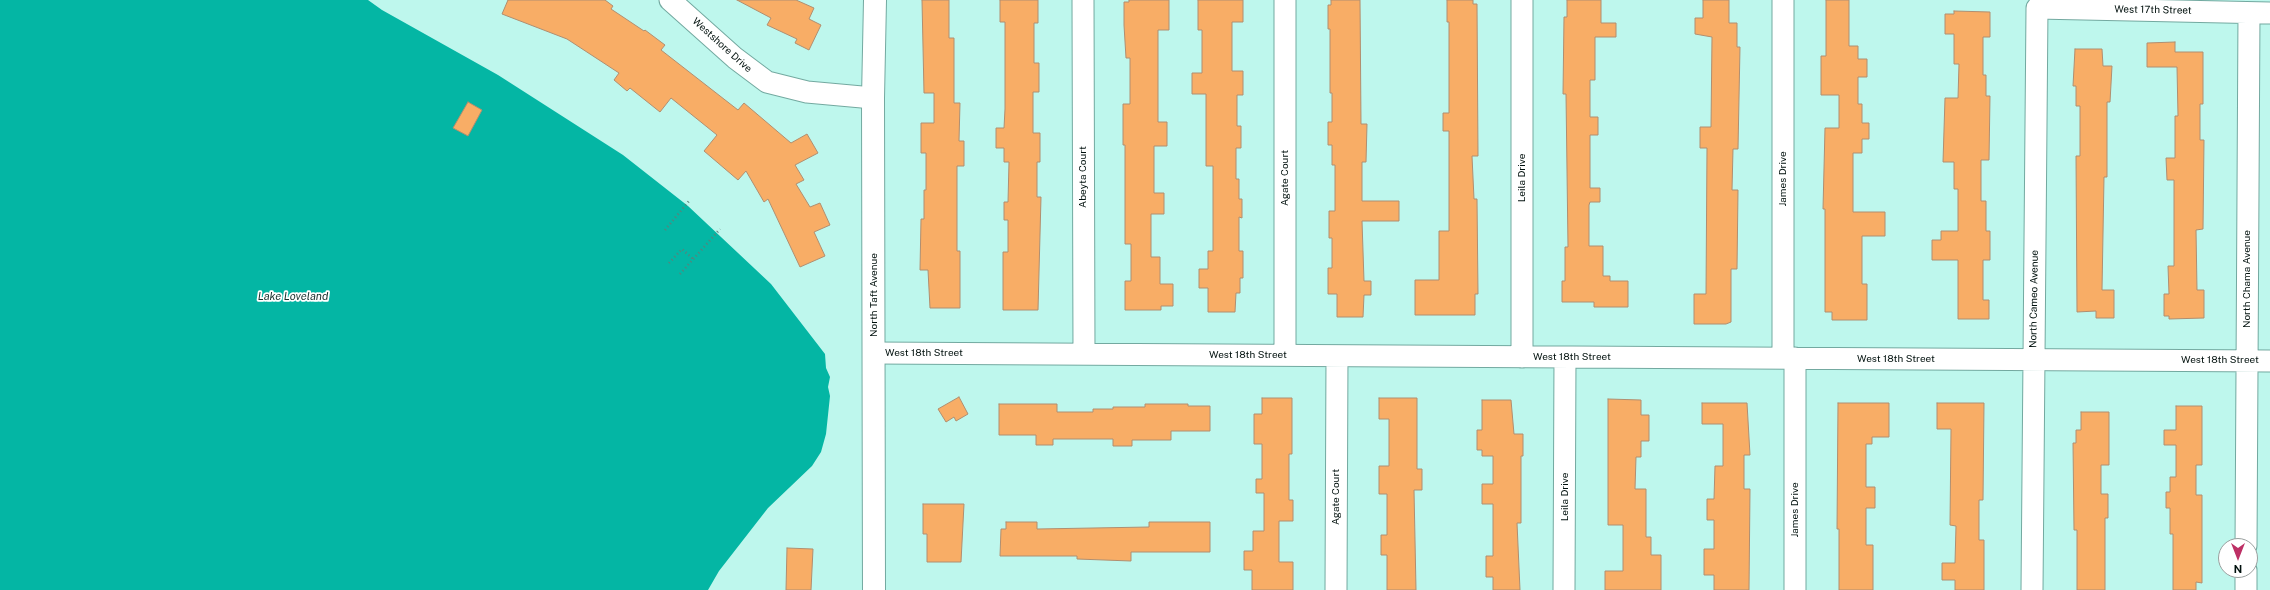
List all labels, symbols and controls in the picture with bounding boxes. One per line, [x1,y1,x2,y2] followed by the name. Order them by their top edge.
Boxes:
[2114,3,2192,17] street label: West 17th Street
[690,15,754,75] street label: Westshore Drive
[1077,146,1089,208] street label: Abeyta Court
[1279,150,1291,206] street label: Agate Court
[1777,151,1789,207] street label: James Drive
[1516,154,1528,202] street label: Leila Drive
[2241,230,2253,328] street label: North Chama Avenue
[2027,250,2041,348] street label: North Cameo Avenue
[868,253,880,337] street label: North Taft Avenue
[258,290,328,304] water label: Lake Loveland
[885,347,963,359] street label: West 18th Street
[1209,349,1287,361] street label: West 18th Street
[1533,351,1611,363] street label: West 18th Street
[1857,353,1935,365] street label: West 18th Street
[2181,354,2259,366] street label: West 18th Street
[1330,469,1342,525] street label: Agate Court
[1559,473,1571,521] street label: Leila Drive
[1789,482,1801,538] street label: James Drive
[2218,538,2258,578] north arrow
[2234,563,2242,575] text: N

